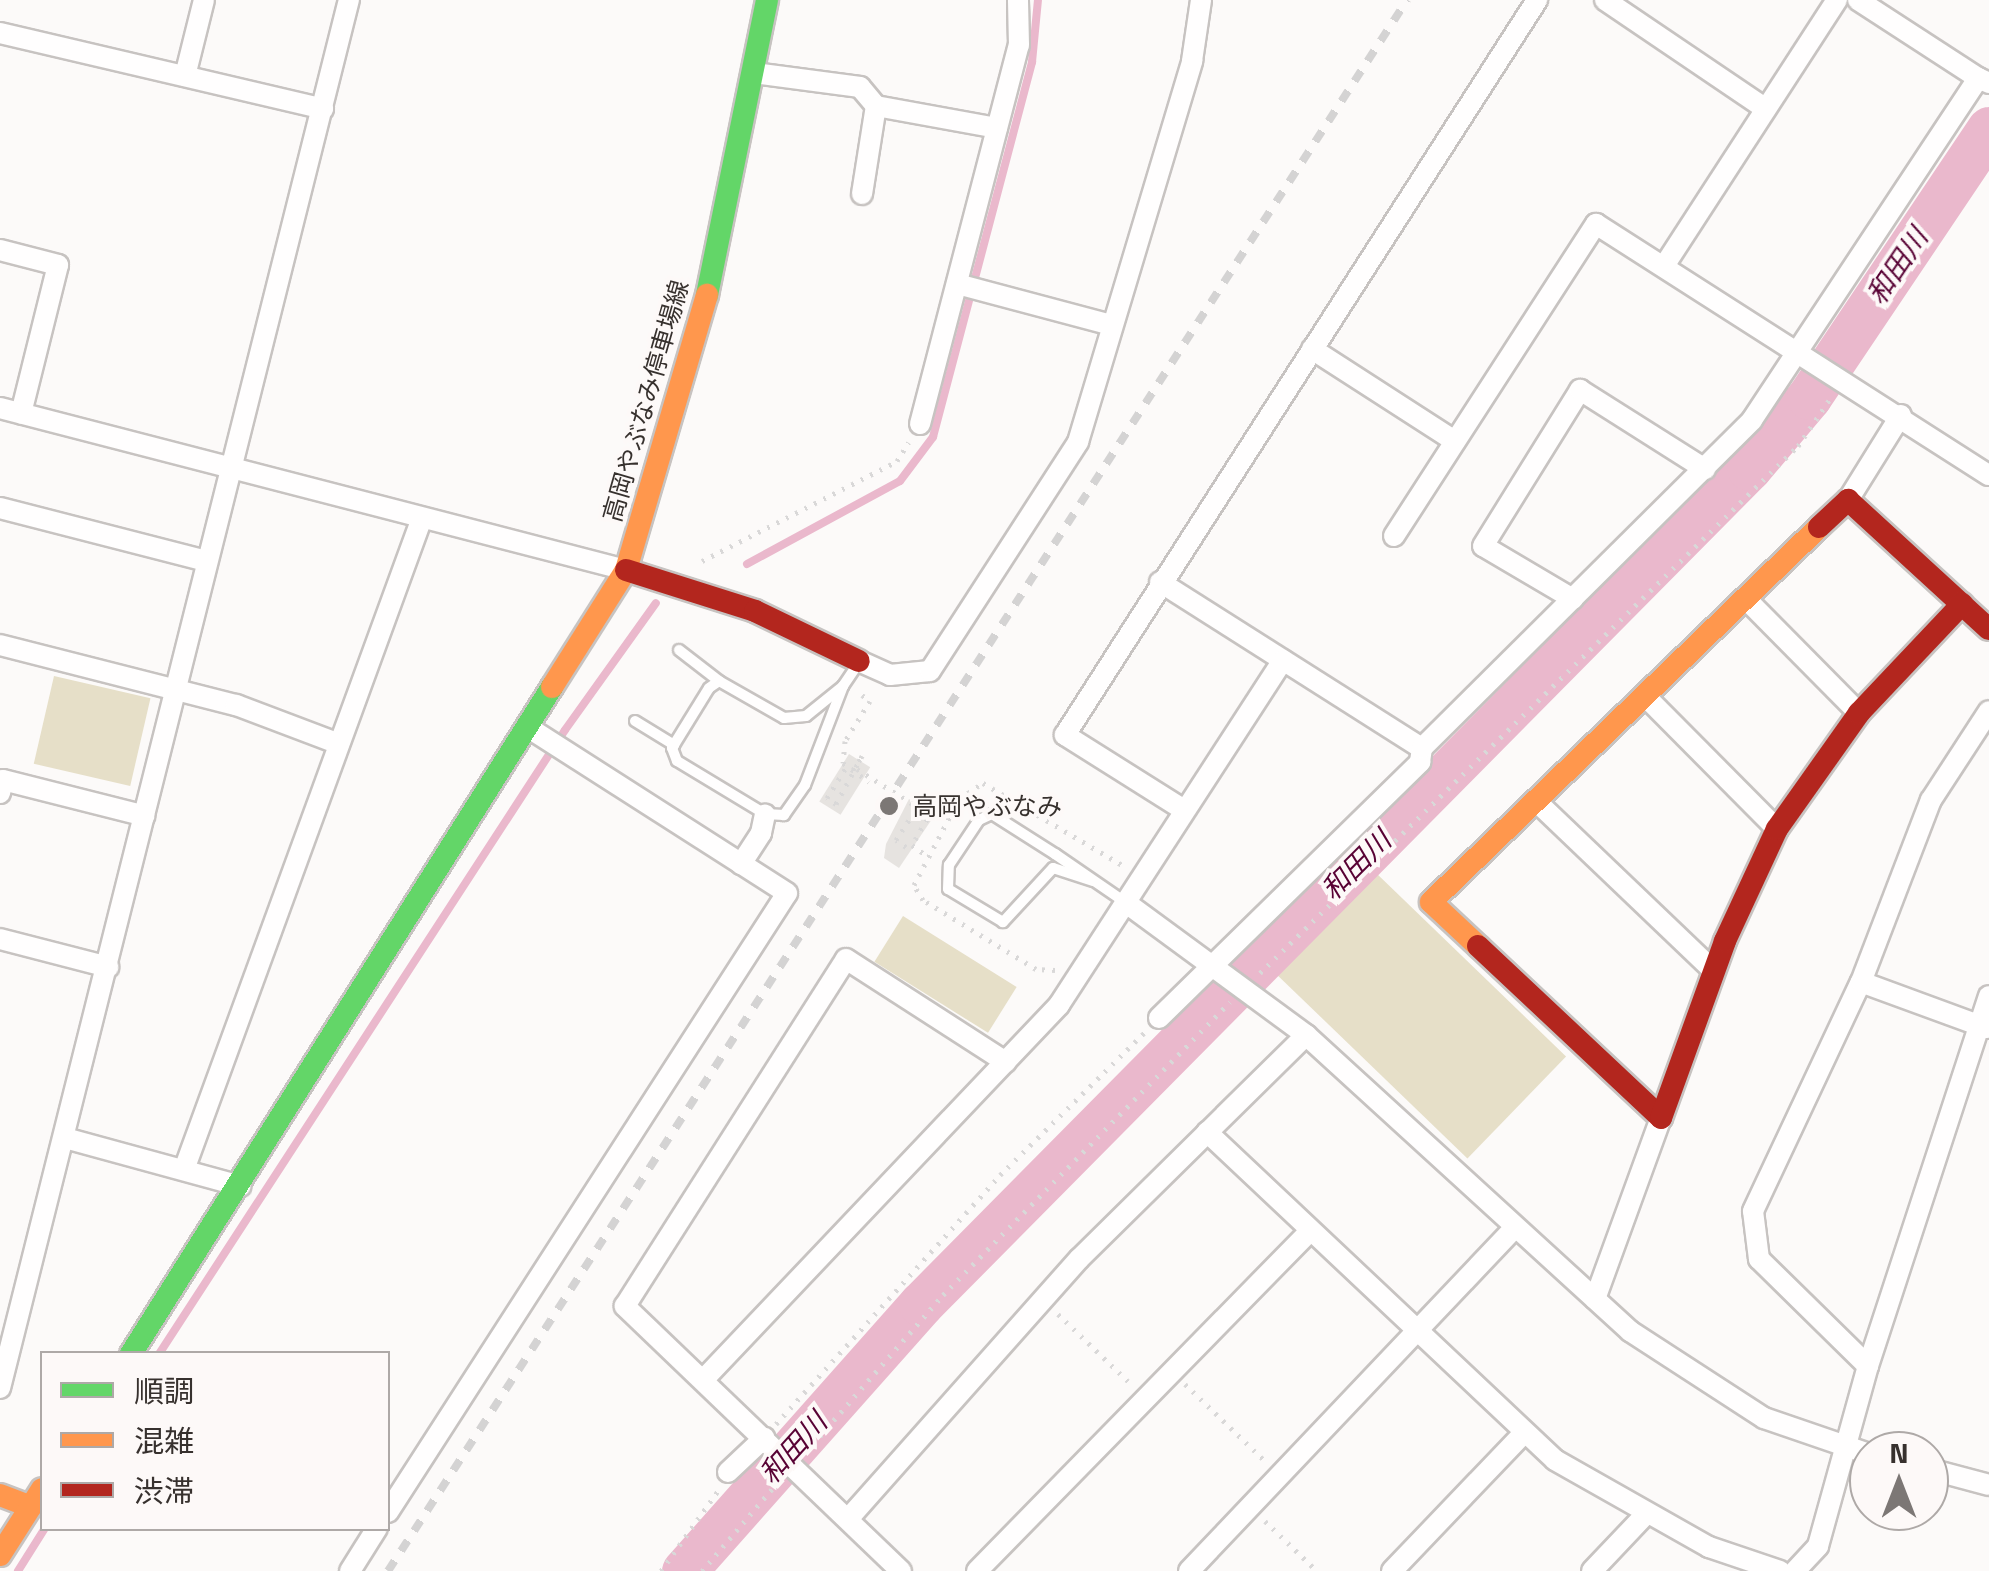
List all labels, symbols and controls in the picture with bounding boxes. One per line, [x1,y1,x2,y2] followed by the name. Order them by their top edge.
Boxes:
[1860,222,1934,310] water label: 和田川
[597,277,695,525] street label: 高岡やぶなみ停車場線
[912,791,1062,821] place label: 高岡やぶなみ
[876,793,902,819] marker: 高岡やぶなみ
[1314,823,1398,907] water label: 和田川
[40,1351,390,1531] legend
[134,1368,194,1414] text: 順調
[752,1406,834,1490] water label: 和田川
[134,1418,194,1464] text: 混雑
[1849,1431,1949,1531] north arrow
[1889,1431,1909,1474] text: N
[134,1468,194,1514] text: 渋滞

